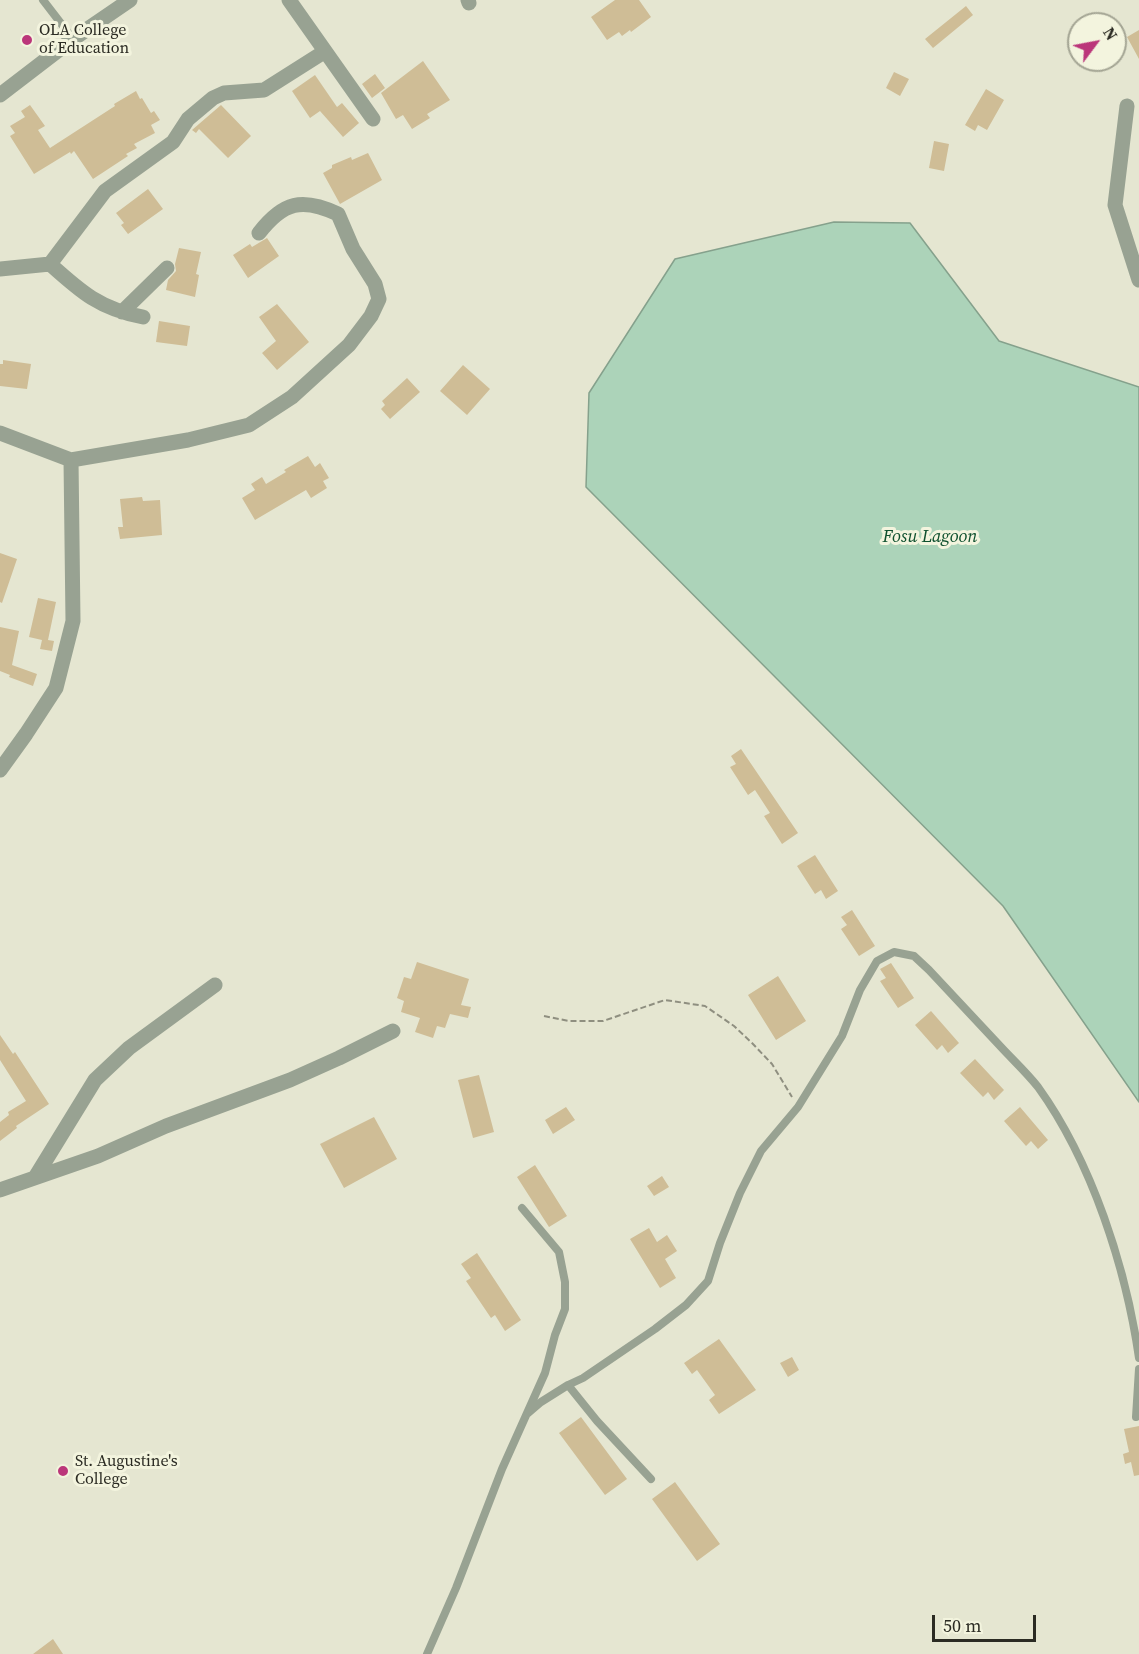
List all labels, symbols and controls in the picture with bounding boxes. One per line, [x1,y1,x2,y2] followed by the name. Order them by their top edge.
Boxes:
[1067,12,1127,72] north arrow
[39,21,129,59] place label: OLA College of Education
[1098,23,1123,44] text: N
[20,33,34,47] marker: OLA College of Education
[883,526,977,548] water label: Fosu Lagoon
[75,1452,178,1490] place label: St. Augustine's College
[56,1464,70,1478] marker: St. Augustine's College
[935,1603,1038,1641] scale bar
[943,1613,981,1638] text: 50 m

